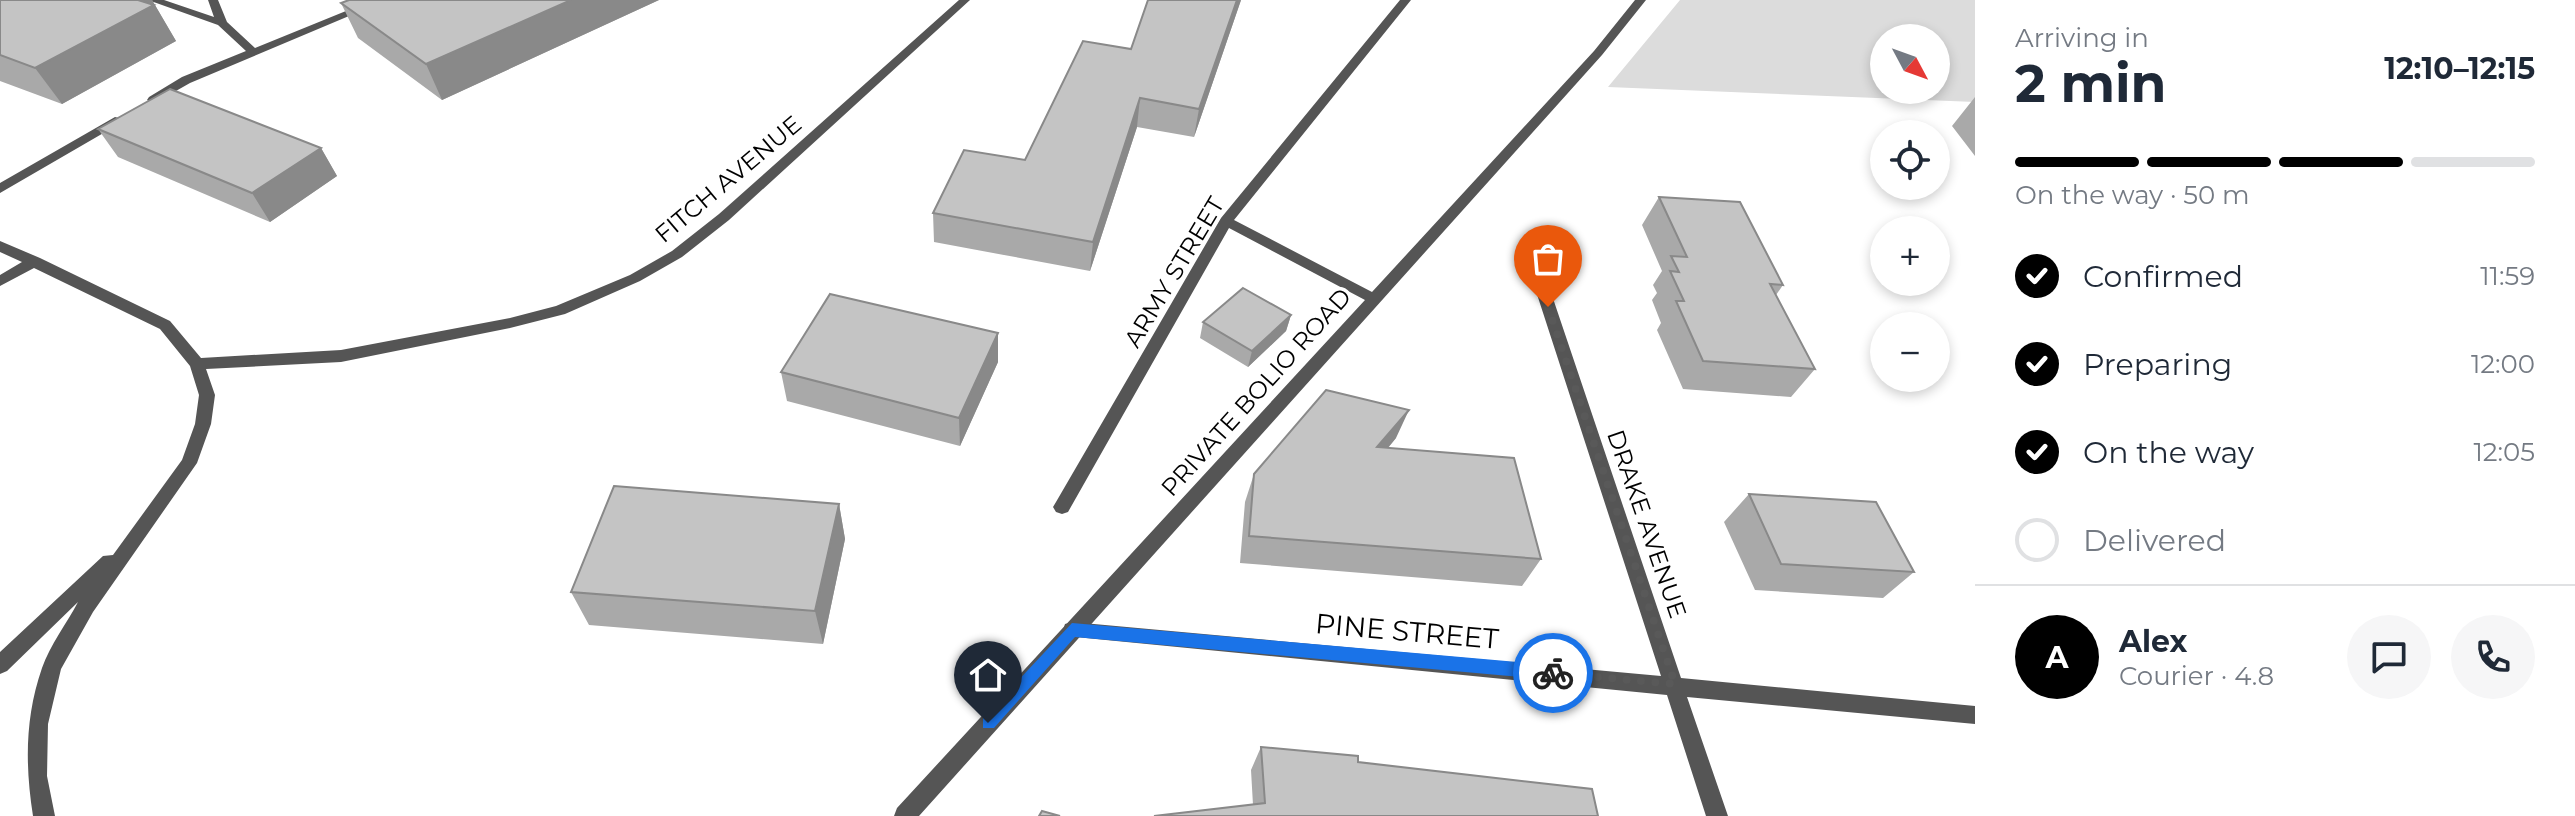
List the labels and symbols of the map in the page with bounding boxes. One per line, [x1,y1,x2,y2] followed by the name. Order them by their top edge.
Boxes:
[1870,24,1950,104] north arrow
[649,109,807,249] street label: FITCH AVENUE
[1118,191,1230,352] street label: ARMY STREET
[1514,225,1582,307] pin
[1155,282,1357,502] street label: PRIVATE BOLIO ROAD
[1601,426,1693,622] street label: DRAKE AVENUE
[1314,606,1500,656] street label: PINE STREET
[1513,633,1593,713] courier
[954,641,1022,723] pin

